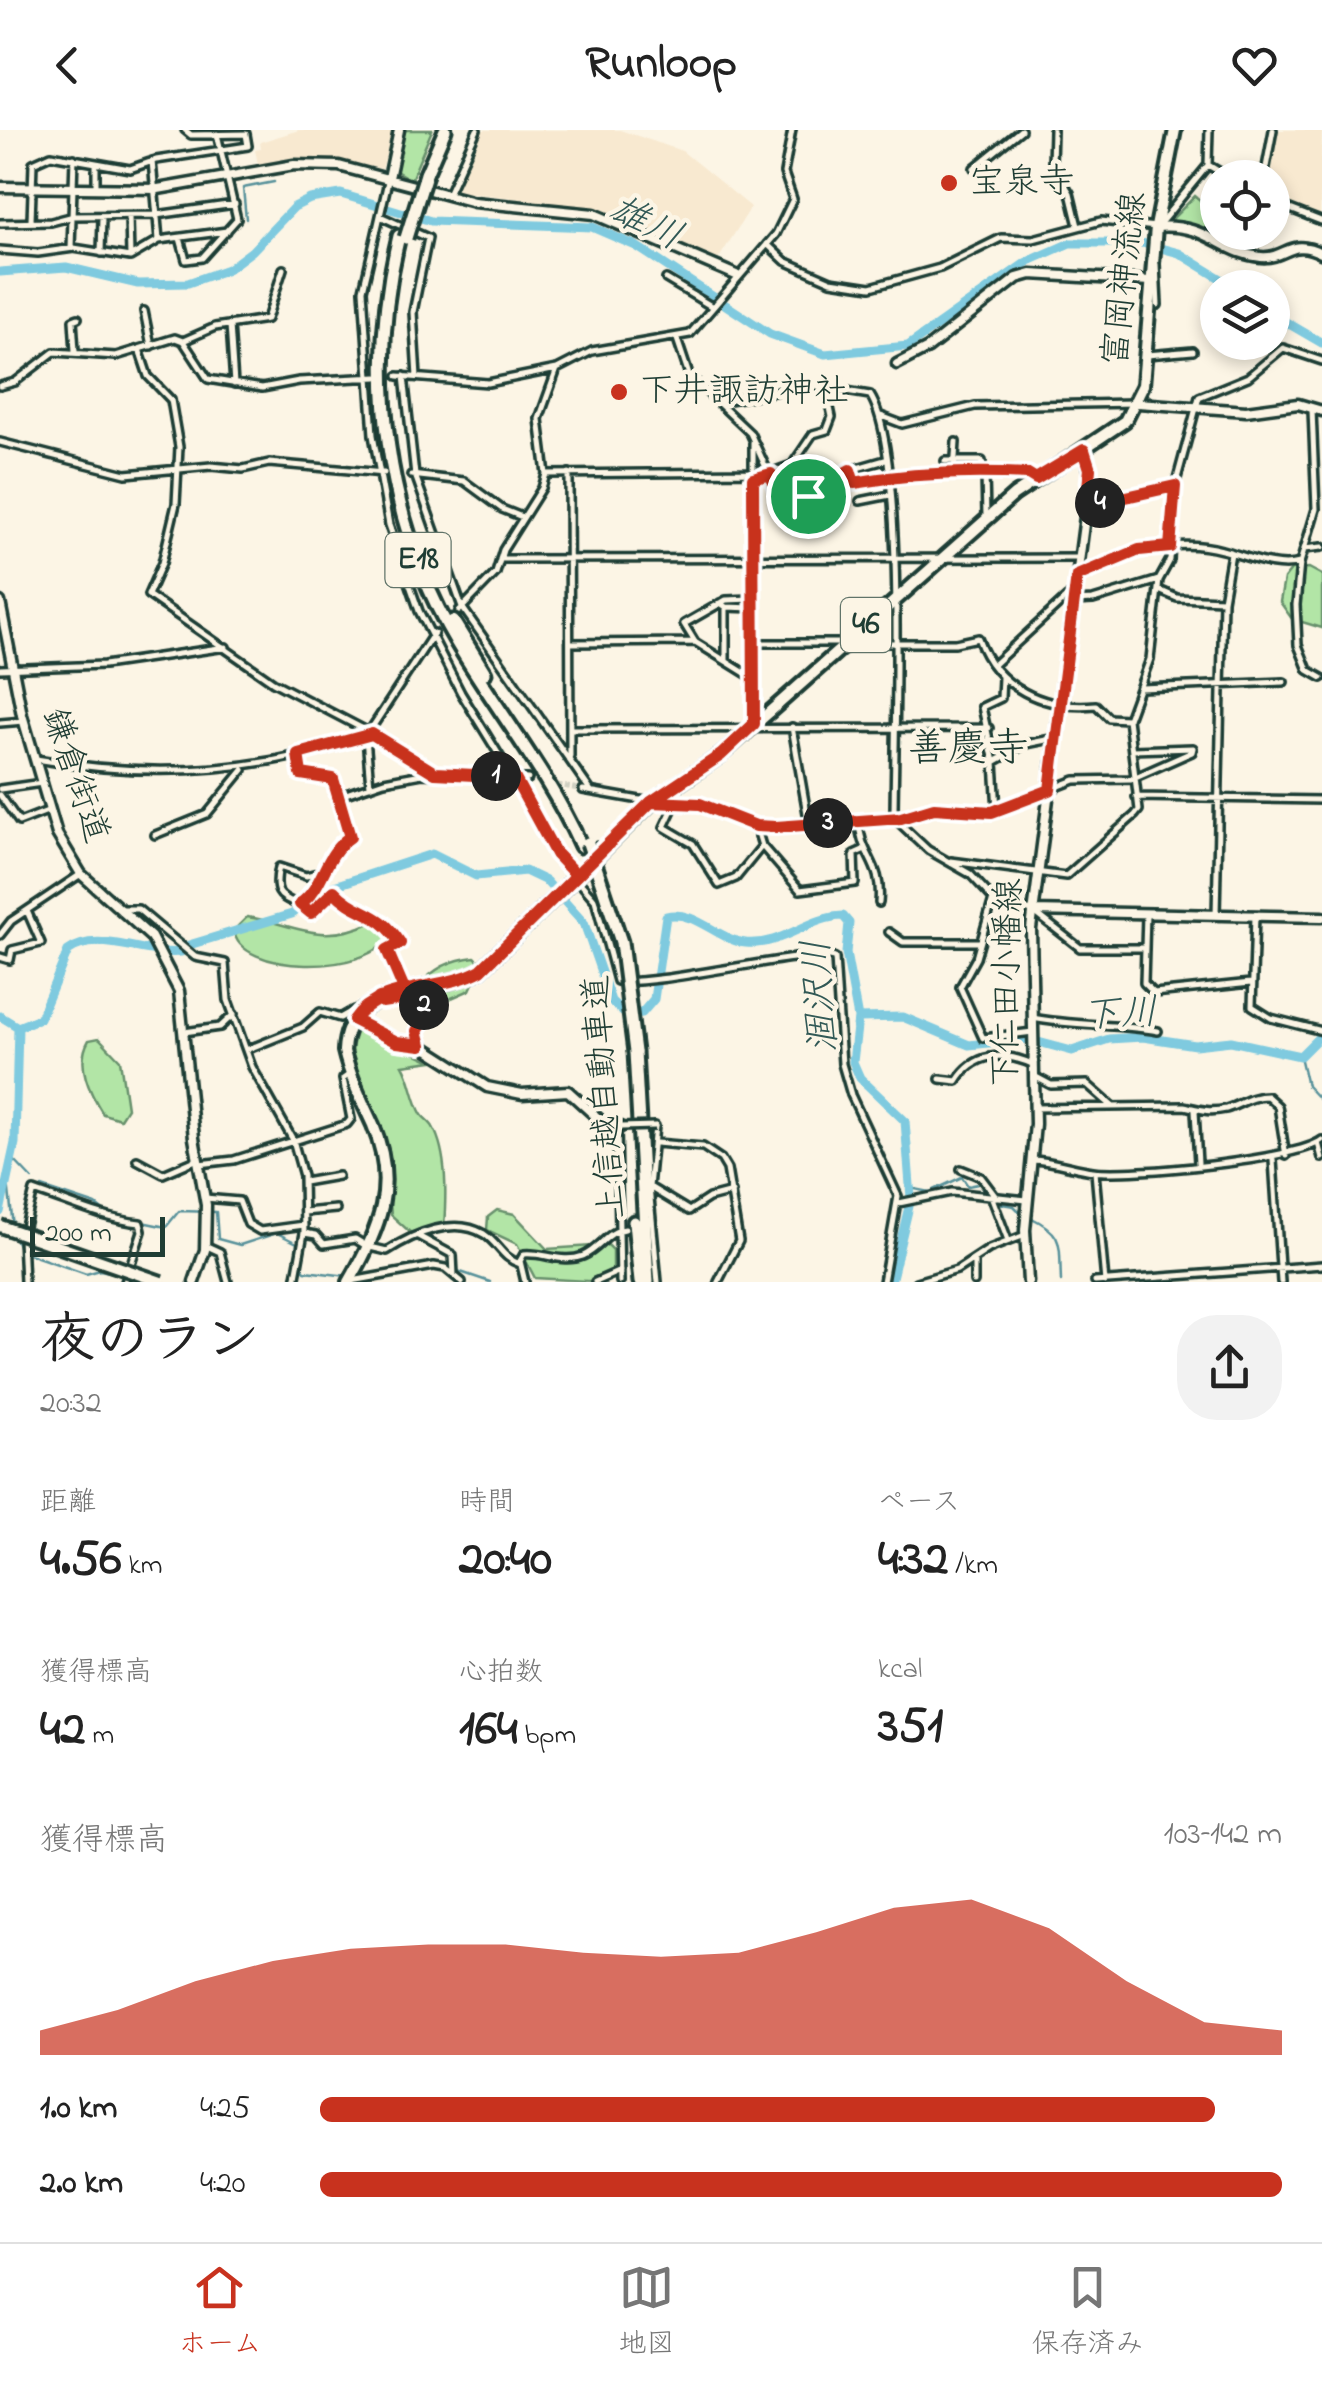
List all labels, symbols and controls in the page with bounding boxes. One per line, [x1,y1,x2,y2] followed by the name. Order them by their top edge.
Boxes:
[585,32,737,98] text: Runloop
[40,38,95,93] icon: back
[1227,38,1282,93] icon: heart
[969,158,1074,209] place label: 宝泉寺
[1200,160,1290,360] map controls
[1200,160,1290,250] button: locate
[938,172,960,194] marker: 宝泉寺
[599,183,691,267] water label: 雄川
[1091,189,1161,369] street label: 富岡神流線
[1200,270,1290,360] button: layers
[639,367,849,418] place label: 下井諏訪神社
[608,381,630,403] marker: 下井諏訪神社
[766,454,851,539] pin
[781,469,836,524] icon: arrive
[1075,478,1125,528] pin: 4
[1094,482,1106,523] text: 4
[386,533,450,587] road number: E18
[841,598,891,652] road number: 46
[27,702,121,850] street label: 鎌倉街道
[908,721,1028,780] district label: 善慶寺
[471,751,521,801] pin: 1
[492,755,500,796] text: 1
[803,798,853,848] pin: 3
[822,802,834,843] text: 3
[982,878,1036,1088] street label: 下仁田小幡線
[790,937,854,1055] water label: 涸沢川
[572,973,640,1221] street label: 上信越自動車道
[399,980,449,1030] pin: 2
[417,984,431,1025] text: 2
[1081,986,1159,1046] water label: 下川
[30,1212,165,1256] scale bar
[45,1214,112,1255] text: 200 m
[40,1303,260,1383] text: 夜のラン
[1177,1315,1282,1420] button: share
[40,1381,102,1428] text: 20:32
[40,1483,96,1524] text: 距離
[459,1483,515,1524] text: 時間
[878,1483,960,1524] text: ペース
[40,1524,121,1597] text: 4.56
[459,1524,552,1597] text: 20:40
[878,1524,948,1597] text: 4:32
[121,1546,162,1587] text: km
[948,1546,998,1587] text: /km
[878,1650,923,1691] text: kcal
[40,1653,152,1694] text: 獲得標高
[459,1653,543,1694] text: 心拍数
[878,1691,943,1764] text: 351
[40,1694,85,1767] text: 42
[459,1694,518,1767] text: 164
[85,1716,114,1757] text: m
[518,1716,576,1757] text: bpm
[1163,1812,1282,1859] text: 103–142 m
[40,1818,168,1865] text: 獲得標高
[40,2086,117,2133] text: 1.0 km
[200,2086,250,2133] text: 4:25
[40,2161,123,2208] text: 2.0 km
[200,2161,246,2208] text: 4:20
[179,2260,261,2366] tab: ホーム
[618,2260,674,2366] tab: 地図
[1031,2260,1143,2366] tab: 保存済み

